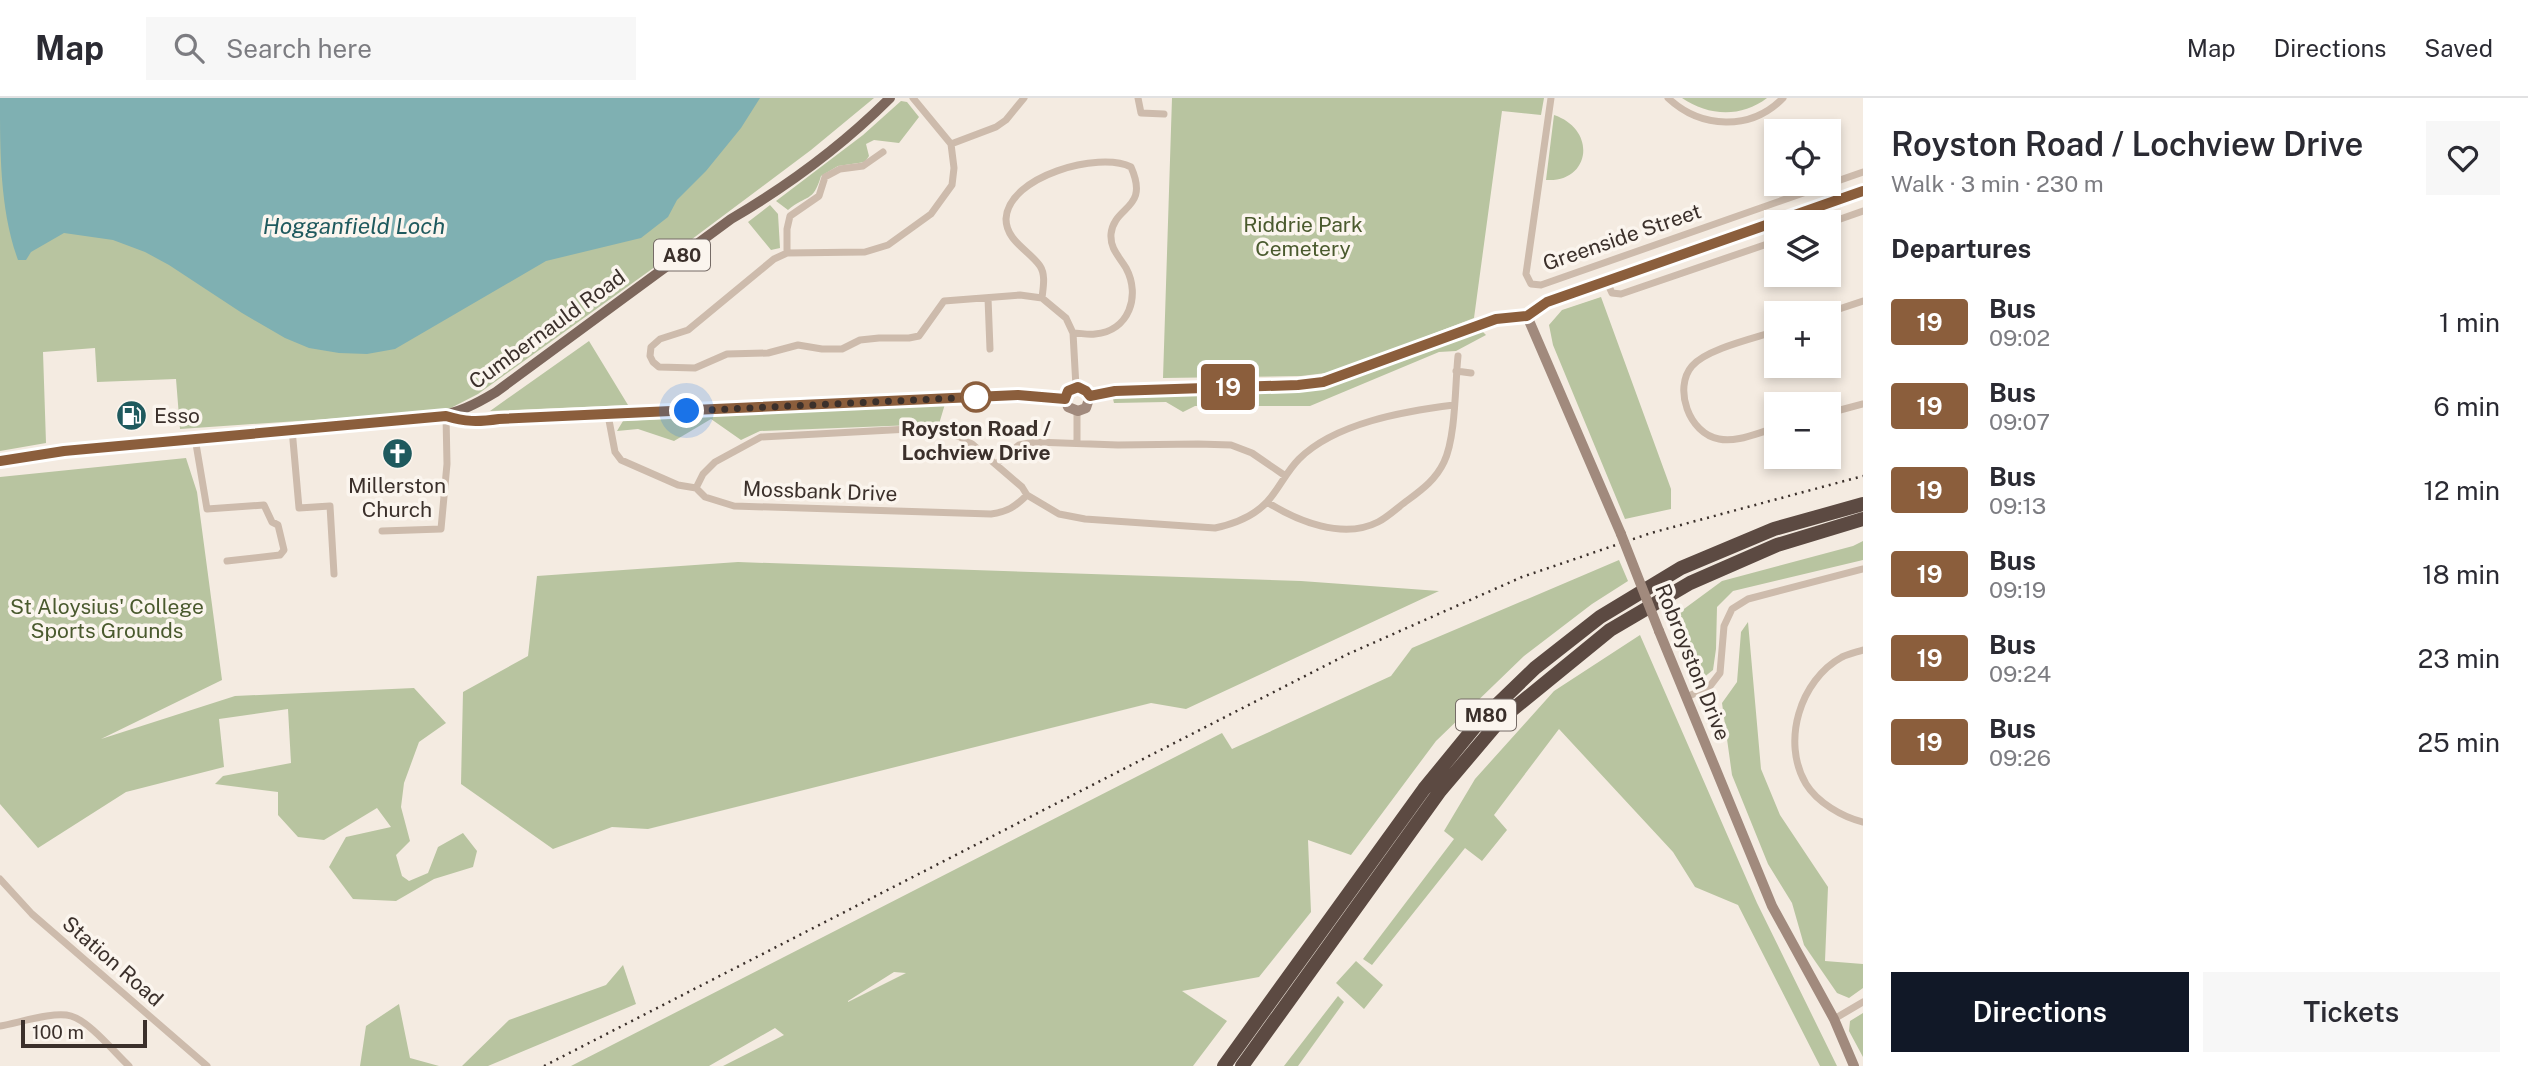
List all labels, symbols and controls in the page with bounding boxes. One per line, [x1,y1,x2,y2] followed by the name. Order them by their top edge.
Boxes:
[146,17,636,80] search box
[35,29,104,67] text: Map
[170,29,208,67] icon: search
[226,33,372,64] text: Search here
[2187,34,2236,62] text: Map
[2274,34,2386,62] text: Directions
[2424,34,2493,62] text: Saved
[1764,119,1841,469] map controls
[1764,119,1841,196] button: locate
[2426,121,2500,195] button: heart
[1891,125,2364,163] text: Royston Road / Lochview Drive
[1891,170,2104,197] text: Walk · 3 min · 230 m
[1540,198,1704,276] street label: Greenside Street
[1764,210,1841,287] button: layers
[263,212,445,239] water label: Hogganfield Loch
[1243,212,1363,261] park label: Riddrie Park Cemetery
[1891,233,2031,264] text: Departures
[654,239,710,270] road number: A80
[464,264,630,394] street label: Cumbernauld Road
[1989,293,2036,324] text: Bus
[1764,301,1841,378] button: +
[2439,307,2500,338] text: 1 min
[1916,308,1943,336] text: 19
[1989,324,2050,351] text: 09:02
[1196,364,1260,410] line badge: 19
[1215,373,1241,401] text: 19
[1989,377,2036,408] text: Bus
[961,382,991,412] marker: Royston Road / Lochview Drive
[2433,391,2500,422] text: 6 min
[1764,392,1841,469] button: −
[1916,392,1943,420] text: 19
[669,393,704,428] your location
[114,398,148,432] fuel station icon: Esso
[154,403,200,428] place label: Esso
[1989,408,2050,435] text: 09:07
[901,416,1051,465] place label: Royston Road / Lochview Drive
[380,436,414,470] church icon: Millerston Church
[1989,461,2036,492] text: Bus
[348,473,446,522] place label: Millerston Church
[2424,475,2500,506] text: 12 min
[742,476,898,506] street label: Mossbank Drive
[1916,476,1943,504] text: 19
[1989,492,2046,519] text: 09:13
[1989,545,2036,576] text: Bus
[2422,559,2500,590] text: 18 min
[1916,560,1943,588] text: 19
[1989,576,2046,603] text: 09:19
[1650,580,1736,744] street label: Robroyston Drive
[10,594,204,643] park label: St Aloysius' College Sports Grounds
[1989,629,2036,660] text: Bus
[2418,643,2500,674] text: 23 min
[1916,644,1943,672] text: 19
[1989,660,2051,687] text: 09:24
[1456,700,1516,730] road number: M80
[1989,713,2036,744] text: Bus
[2417,727,2500,758] text: 25 min
[1916,728,1943,756] text: 19
[1989,744,2051,771] text: 09:26
[58,911,168,1011] street label: Station Road
[1891,972,2189,1052] button: Directions
[2203,972,2500,1052] button: Tickets
[21,1017,147,1049] scale bar
[32,1021,84,1043] text: 100 m

